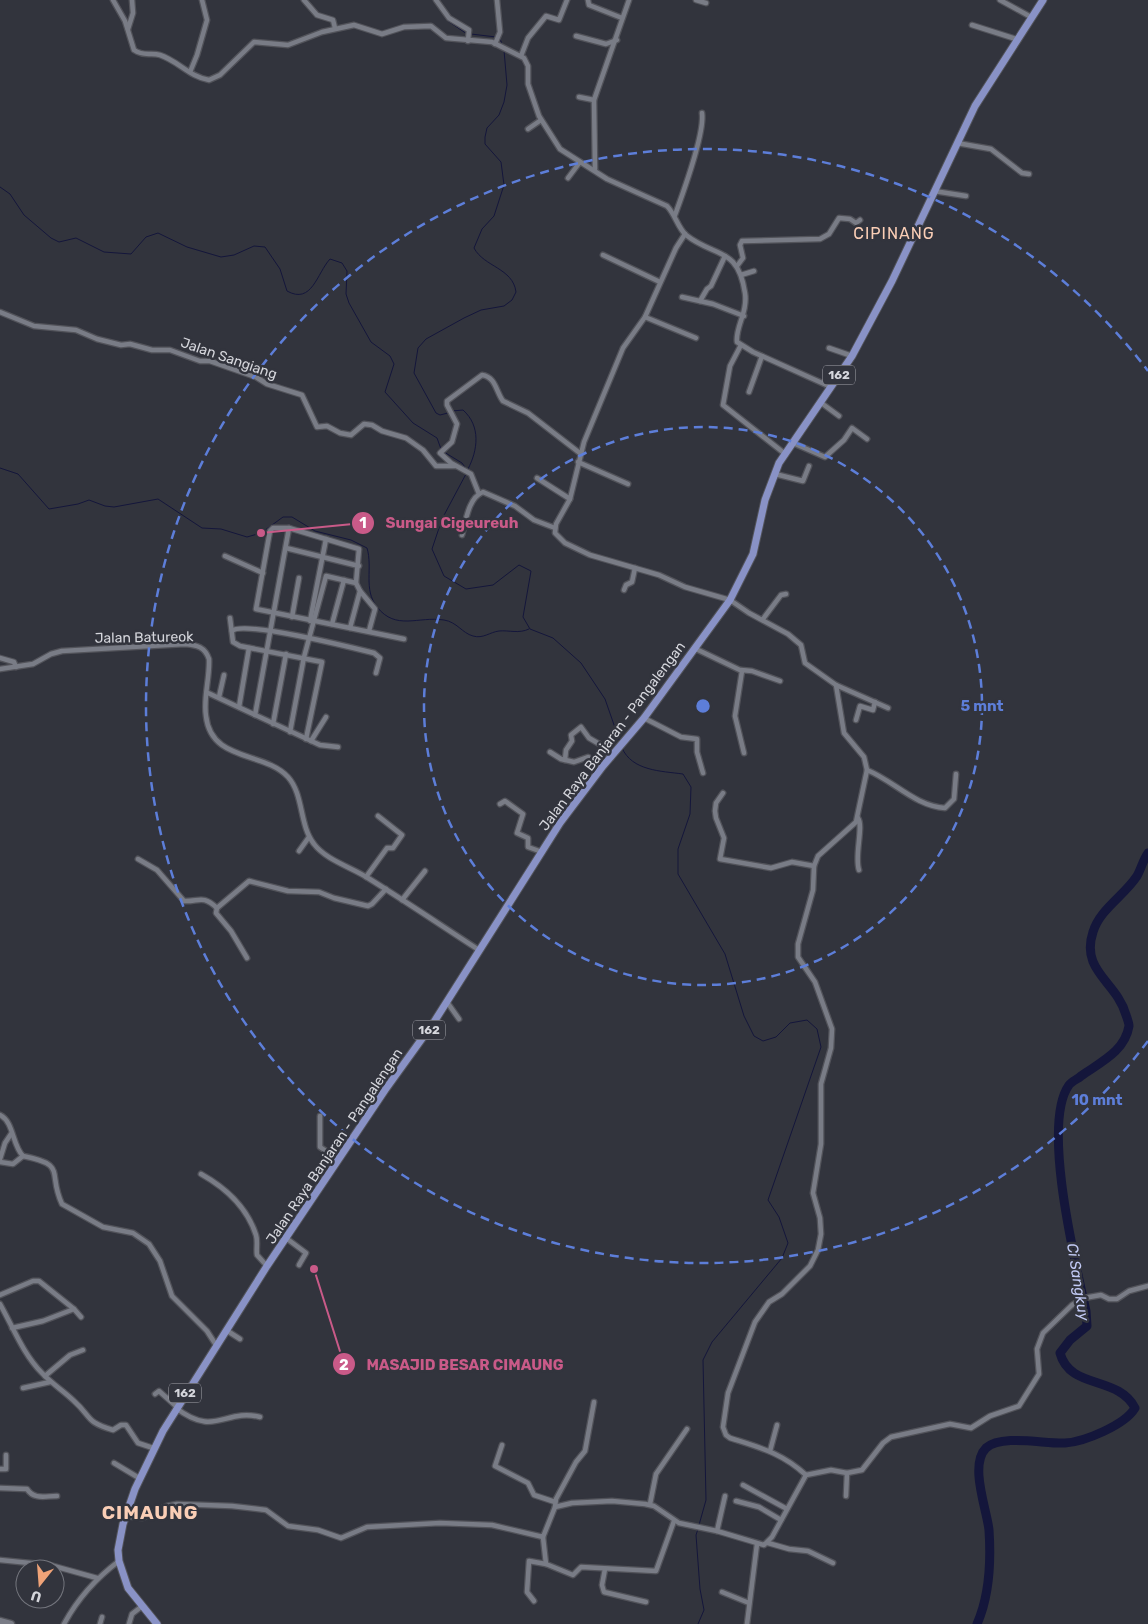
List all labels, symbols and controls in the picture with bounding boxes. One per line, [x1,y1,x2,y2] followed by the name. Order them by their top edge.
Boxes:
[853,224,935,243] district label: CIPINANG
[178,334,279,383] street label: Jalan Sangiang
[823,366,855,384] road number: 162
[350,508,528,538] callout: Sungai Cigeureuh
[359,514,367,532] text: 1
[386,514,518,532] text: Sungai Cigeureuh
[94,628,194,647] street label: Jalan Batureok
[536,638,689,834] street label: Jalan Raya Banjaran - Pangalengan
[694,697,712,715] centre of rings
[960,697,1004,715] text: 5 mnt
[413,1020,445,1040] road number: 162
[262,1045,406,1247] street label: Jalan Raya Banjaran - Pangalengan
[1071,1091,1123,1109] text: 10 mnt
[1063,1242,1093,1323] water label: Ci Sangkuy
[332,1349,574,1379] callout: MASAJID BESAR CIMAUNG
[339,1356,349,1374] text: 2
[366,1356,564,1374] text: MASAJID BESAR CIMAUNG
[169,1384,201,1402] road number: 162
[102,1501,198,1524] district label: CIMAUNG
[15,1559,65,1609] north arrow
[29,1586,44,1606] text: U

